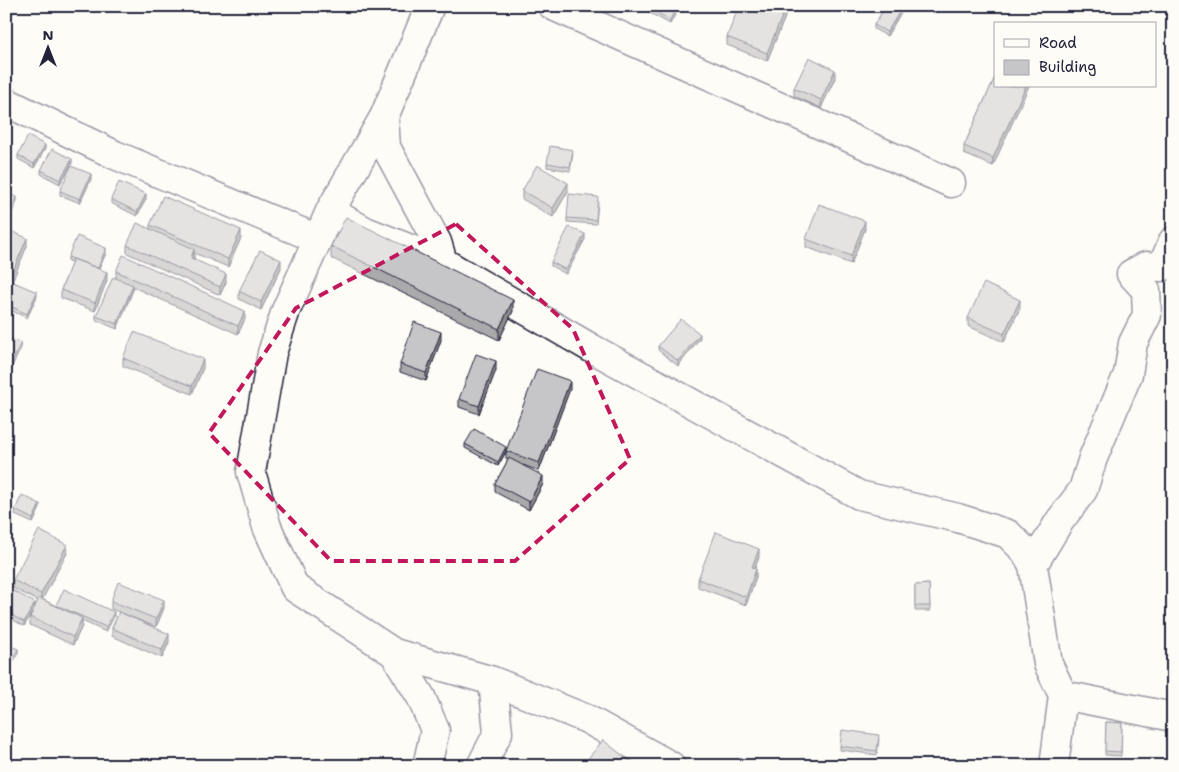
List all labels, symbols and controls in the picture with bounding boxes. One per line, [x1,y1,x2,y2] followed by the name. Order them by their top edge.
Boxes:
[22,22,72,72] north arrow
[994,22,1156,88] legend
[42,26,54,44] text: N
[1039,33,1077,53] text: Road
[1039,57,1096,77] text: Building

